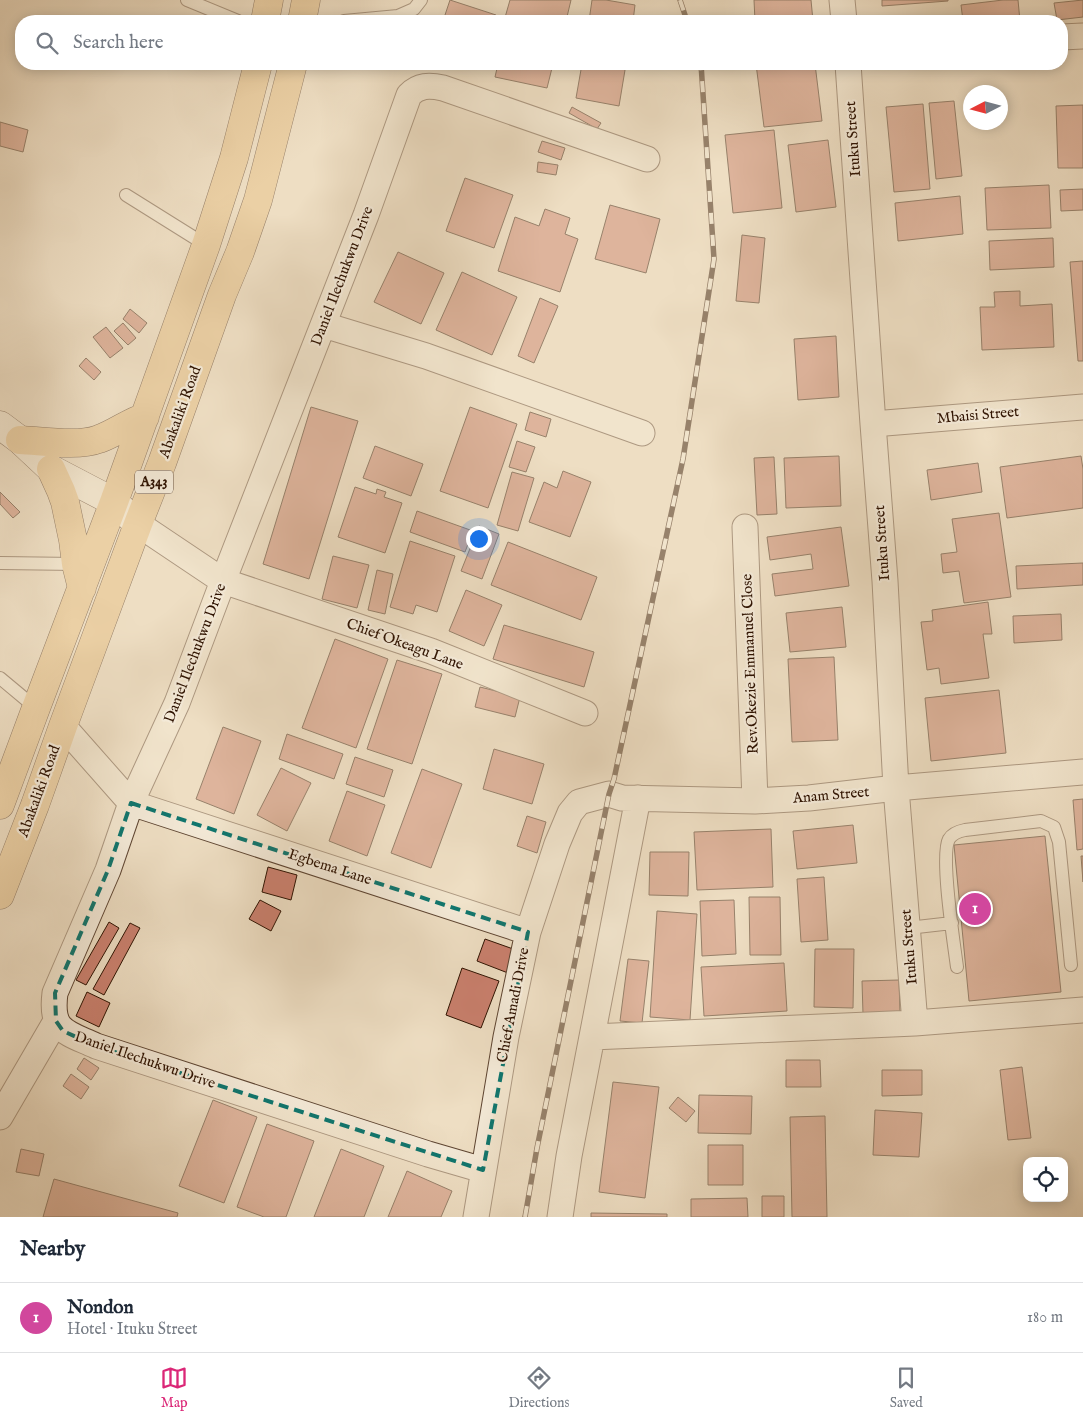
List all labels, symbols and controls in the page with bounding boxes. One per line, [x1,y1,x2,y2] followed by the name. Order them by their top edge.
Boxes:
[15,15,1068,70] search box
[33,29,61,57] icon: search
[73,31,164,55] text: Search here
[963,85,1008,130] north arrow
[841,101,865,177] street label: Ituku Street
[307,203,377,348] street label: Daniel Ilechukwu Drive
[154,362,206,462] street label: Abakaliki Road
[936,402,1020,428] street label: Mbaisi Street
[135,471,173,494] road number: A343
[870,505,894,581] street label: Ituku Street
[466,526,492,552] your location
[737,573,763,755] street label: Rev.Okezie Emmanuel Close
[160,580,230,725] street label: Daniel Ilechukwu Drive
[344,614,466,674] street label: Chief Okeagu Lane
[13,741,65,841] street label: Abakaliki Road
[791,782,870,808] street label: Anam Street
[286,845,374,889] street label: Egbema Lane
[959,890,991,928] pin: 1
[896,909,922,985] street label: Ituku Street
[493,946,533,1064] street label: Chief Amadi Drive
[72,1027,218,1093] street label: Daniel Ilechukwu Drive
[1023,1157,1068,1202] map controls
[1023,1157,1068,1202] button: locate
[20,1236,85,1263] text: Nearby
[67,1296,134,1320] text: Nondon
[33,1308,39,1328] text: 1
[1027,1308,1063,1328] text: 180 m
[67,1320,197,1340] text: Hotel · Ituku Street
[160,1364,188,1412] tab: Map
[508,1364,569,1412] tab: Directions
[890,1364,923,1412] tab: Saved

